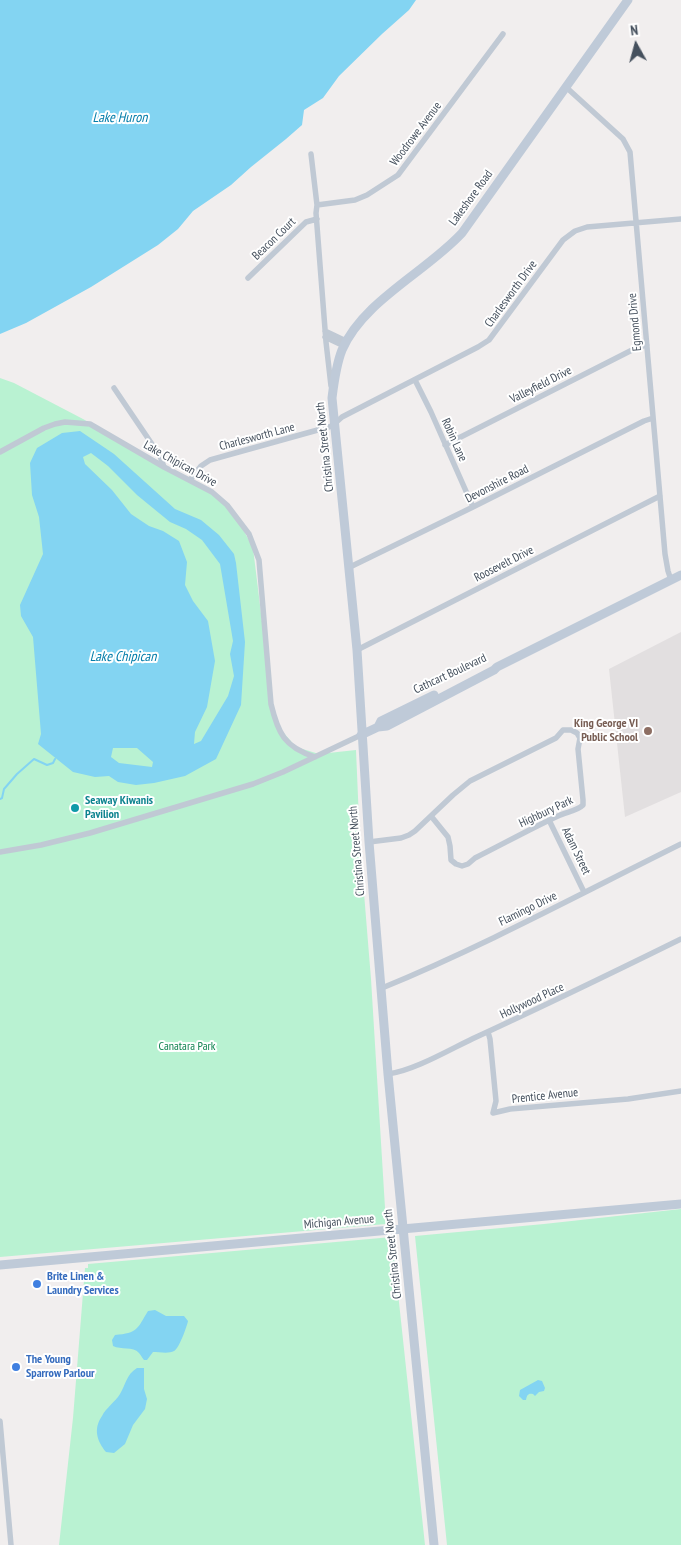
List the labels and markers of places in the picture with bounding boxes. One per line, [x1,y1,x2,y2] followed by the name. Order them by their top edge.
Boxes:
[574,717,638,745] place label: King George VI Public School
[642,725,654,737] marker: King George VI Public School
[85,794,153,822] place label: Seaway Kiwanis Pavilion
[69,802,81,814] marker: Seaway Kiwanis Pavilion
[47,1270,119,1298] place label: Brite Linen & Laundry Services
[31,1278,43,1290] marker: Brite Linen & Laundry Services
[26,1353,95,1381] place label: The Young Sparrow Parlour
[10,1361,22,1373] marker: The Young Sparrow Parlour

